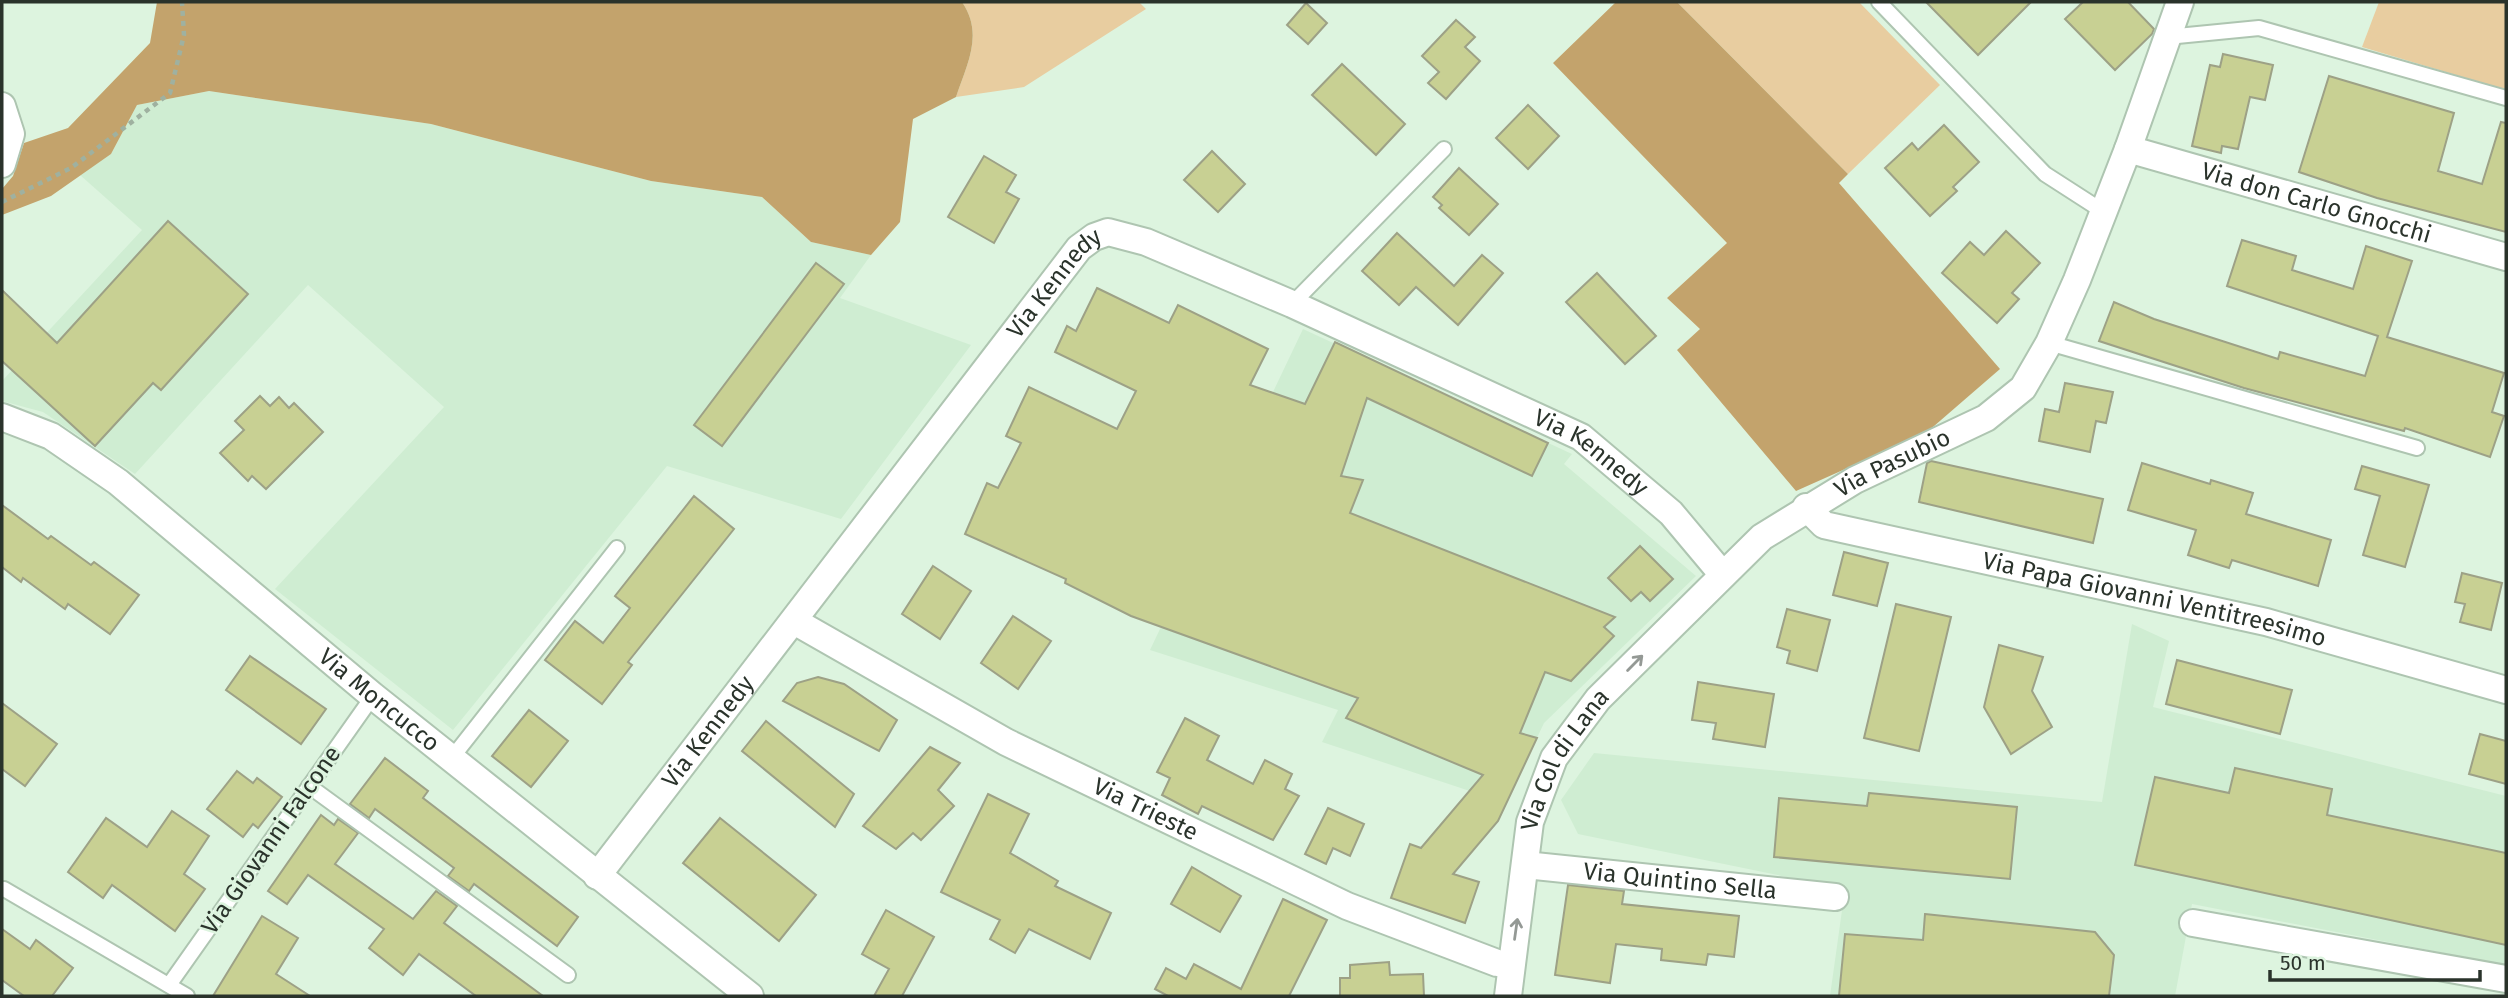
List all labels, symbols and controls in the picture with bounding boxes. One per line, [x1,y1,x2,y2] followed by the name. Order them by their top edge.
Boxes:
[2198,157,2435,249] street label: Via don Carlo Gnocchi
[1001,222,1107,343] street label: Via Kennedy
[1530,403,1654,502] street label: Via Kennedy
[1829,423,1955,503] street label: Via Pasubio
[1980,546,2329,652] street label: Via Papa Giovanni Ventitreesimo
[313,643,445,757] street label: Via Moncucco
[1626,654,1643,671] one-way arrow
[656,670,760,793] street label: Via Kennedy
[1515,682,1615,832] street label: Via Col di Lana
[195,741,347,939] street label: Via Giovanni Falcone
[1089,772,1203,846] street label: Via Trieste
[1582,857,1778,905] street label: Via Quintino Sella
[1510,918,1523,940] one-way arrow
[2270,939,2480,983] scale bar
[2280,950,2326,976] text: 50 m

